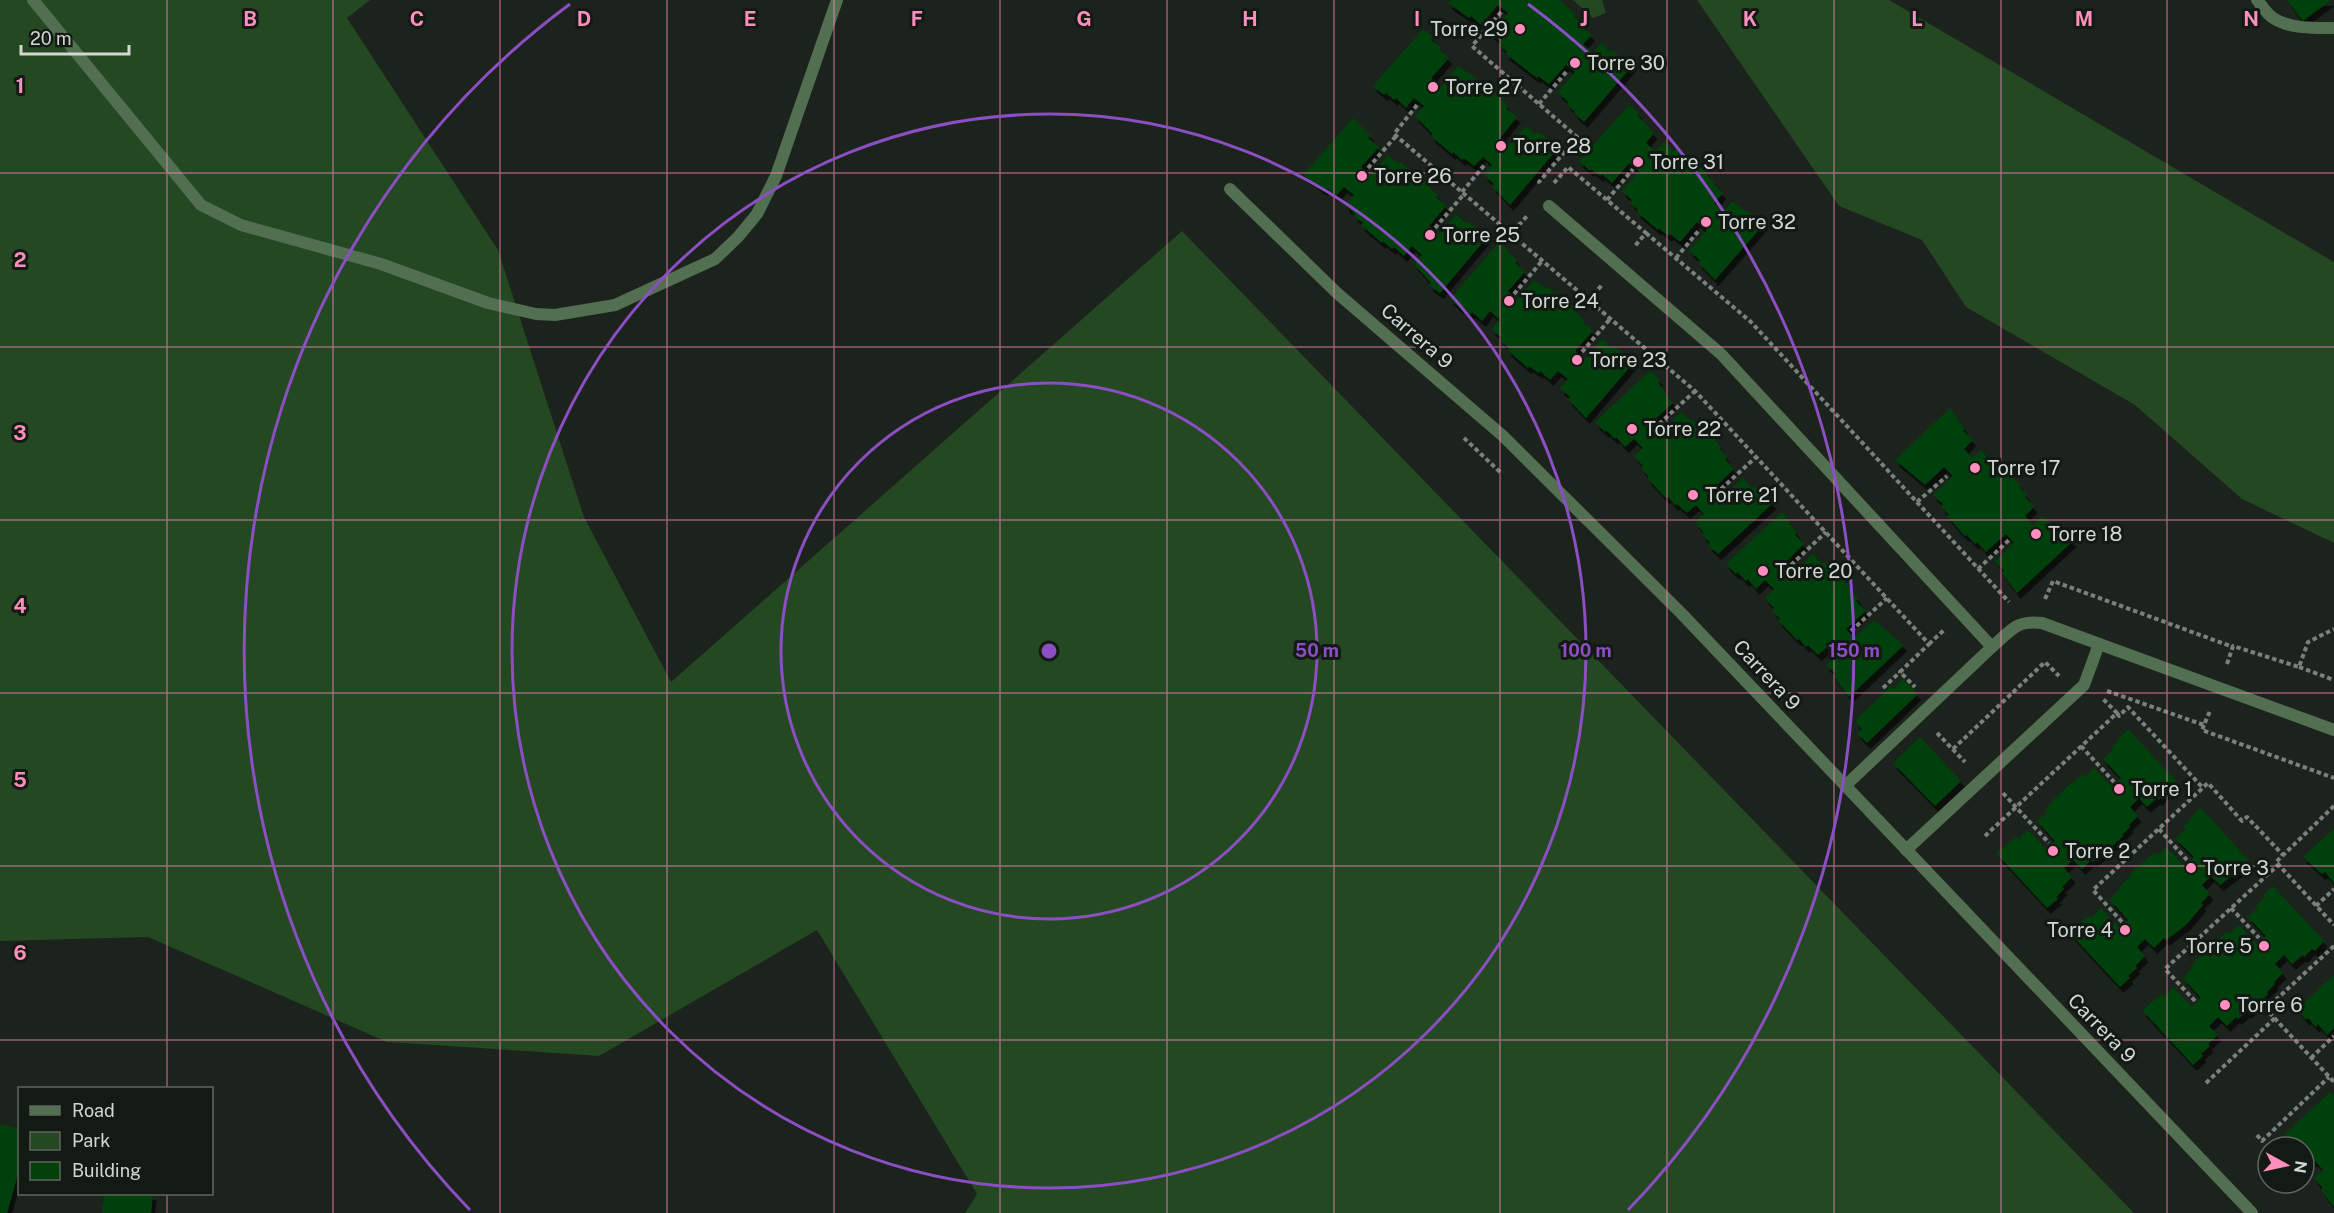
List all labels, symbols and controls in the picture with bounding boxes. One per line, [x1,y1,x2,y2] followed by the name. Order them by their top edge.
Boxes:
[243,7,257,31] text: B
[410,7,424,31] text: C
[577,7,591,31] text: D
[744,7,756,31] text: E
[911,7,923,31] text: F
[1076,7,1092,31] text: G
[1242,7,1258,31] text: H
[1414,7,1420,31] text: I
[1580,7,1588,31] text: J
[1743,7,1757,31] text: K
[1911,7,1923,31] text: L
[2075,7,2093,31] text: M
[2243,7,2259,31] text: N
[1430,17,1508,41] place label: Torre 29
[21,18,129,56] scale bar
[1513,22,1527,36] marker: Torre 29
[30,28,72,49] text: 20 m
[1587,51,1665,75] place label: Torre 30
[1568,56,1582,70] marker: Torre 30
[16,74,24,98] text: 1
[1445,75,1522,99] place label: Torre 27
[1426,80,1440,94] marker: Torre 27
[1513,134,1591,158] place label: Torre 28
[1494,139,1508,153] marker: Torre 28
[1650,150,1724,174] place label: Torre 31
[1631,155,1645,169] marker: Torre 31
[1374,164,1452,188] place label: Torre 26
[1355,169,1369,183] marker: Torre 26
[1718,210,1796,234] place label: Torre 32
[1699,215,1713,229] marker: Torre 32
[1442,223,1520,247] place label: Torre 25
[1423,228,1437,242] marker: Torre 25
[14,248,26,272] text: 2
[1521,289,1599,313] place label: Torre 24
[1502,294,1516,308] marker: Torre 24
[1376,298,1458,374] street label: Carrera 9
[1589,348,1667,372] place label: Torre 23
[1570,353,1584,367] marker: Torre 23
[1644,417,1721,441] place label: Torre 22
[13,421,27,445] text: 3
[1625,422,1639,436] marker: Torre 22
[1987,456,2060,480] place label: Torre 17
[1968,461,1982,475] marker: Torre 17
[1705,483,1778,507] place label: Torre 21
[1686,488,1700,502] marker: Torre 21
[2048,522,2122,546] place label: Torre 18
[2029,527,2043,541] marker: Torre 18
[1775,559,1853,583] place label: Torre 20
[1756,564,1770,578] marker: Torre 20
[13,594,27,618] text: 4
[1728,635,1806,715] street label: Carrera 9
[1295,640,1339,661] text: 50 m
[1560,640,1612,661] text: 100 m
[1828,640,1880,661] text: 150 m
[1039,641,1059,661] centre of rings
[13,768,27,792] text: 5
[2131,777,2192,801] place label: Torre 1
[2112,782,2126,796] marker: Torre 1
[2065,839,2130,863] place label: Torre 2
[2046,844,2060,858] marker: Torre 2
[2203,856,2269,880] place label: Torre 3
[2184,861,2198,875] marker: Torre 3
[2047,918,2113,942] place label: Torre 4
[2118,923,2132,937] marker: Torre 4
[2186,934,2252,958] place label: Torre 5
[2257,939,2271,953] marker: Torre 5
[13,941,27,965] text: 6
[2063,988,2141,1068] street label: Carrera 9
[2237,993,2303,1017] place label: Torre 6
[2218,998,2232,1012] marker: Torre 6
[18,1087,213,1195] legend
[72,1100,115,1121] text: Road
[72,1130,110,1151] text: Park
[2256,1135,2316,1195] north arrow
[2290,1159,2311,1175] text: N
[72,1160,141,1181] text: Building

